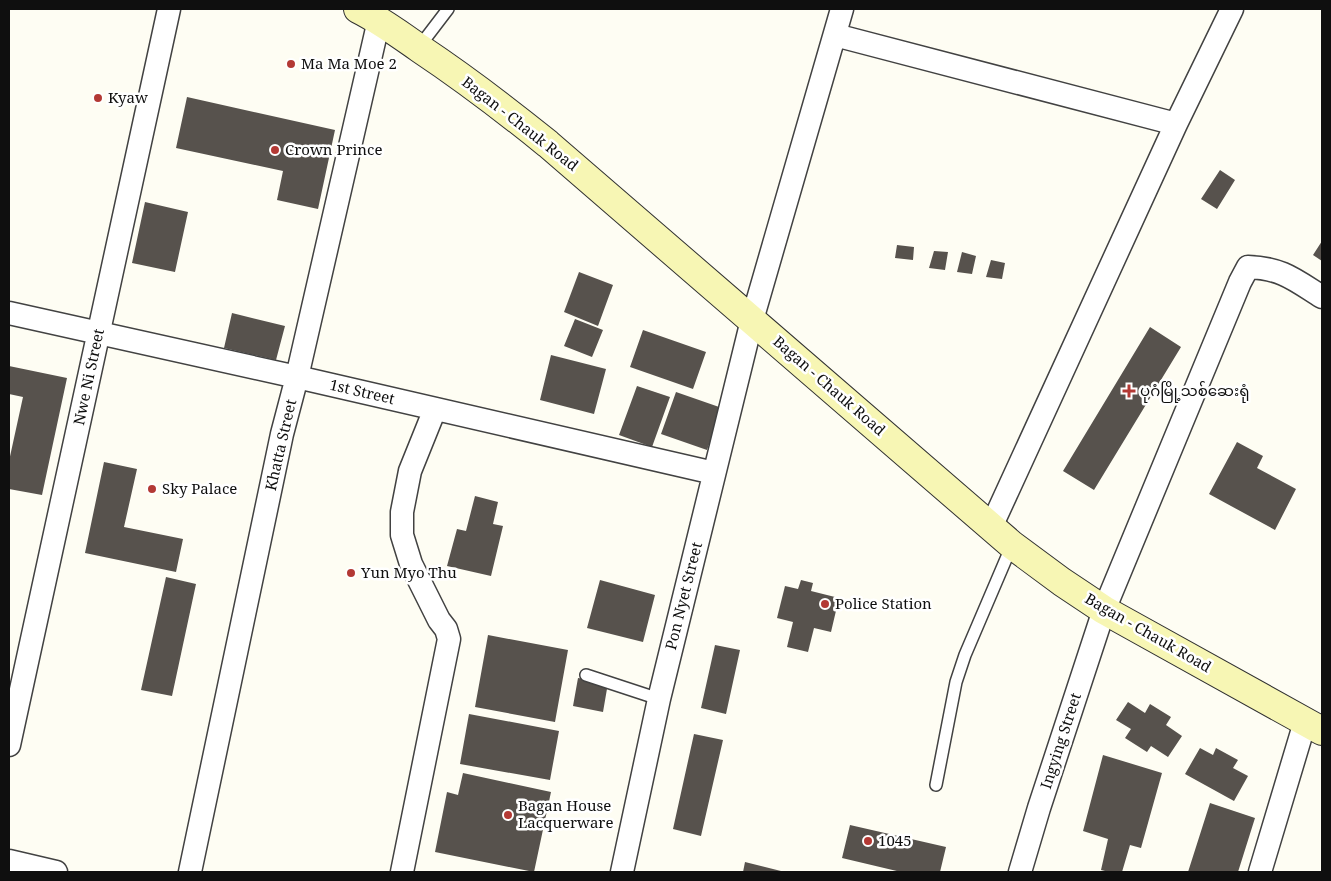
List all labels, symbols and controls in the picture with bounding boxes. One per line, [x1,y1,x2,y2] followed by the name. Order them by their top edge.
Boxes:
[301,53,397,73] place label: Ma Ma Moe 2
[285,58,297,70] marker: Ma Ma Moe 2
[458,71,583,175] street label: Bagan - Chauk Road
[108,87,148,107] place label: Kyaw
[92,92,104,104] marker: Kyaw
[285,139,382,159] place label: Crown Prince
[269,144,281,156] marker: Crown Prince
[68,327,108,427] street label: Nwe Ni Street
[769,331,890,440] street label: Bagan - Chauk Road
[328,374,397,408] street label: 1st Street
[1140,380,1249,403] place label: ပုဂံမြို့သစ်ဆေးရုံ
[1122,384,1136,398] marker: ပုဂံမြို့သစ်ဆေးရုံ
[260,397,300,492] street label: Khatta Street
[162,478,237,498] place label: Sky Palace
[146,483,158,495] marker: Sky Palace
[660,540,706,652] street label: Pon Nyet Street
[360,562,457,582] place label: Yun Myo Thu
[345,567,357,579] marker: Yun Myo Thu
[1082,588,1215,676] street label: Bagan - Chauk Road
[835,593,932,613] place label: Police Station
[819,598,831,610] marker: Police Station
[1035,690,1085,791] street label: Ingying Street
[518,795,613,832] place label: Bagan House Lacquerware
[502,809,514,821] marker: Bagan House Lacquerware
[878,830,912,850] place label: 1045
[862,835,874,847] marker: 1045

